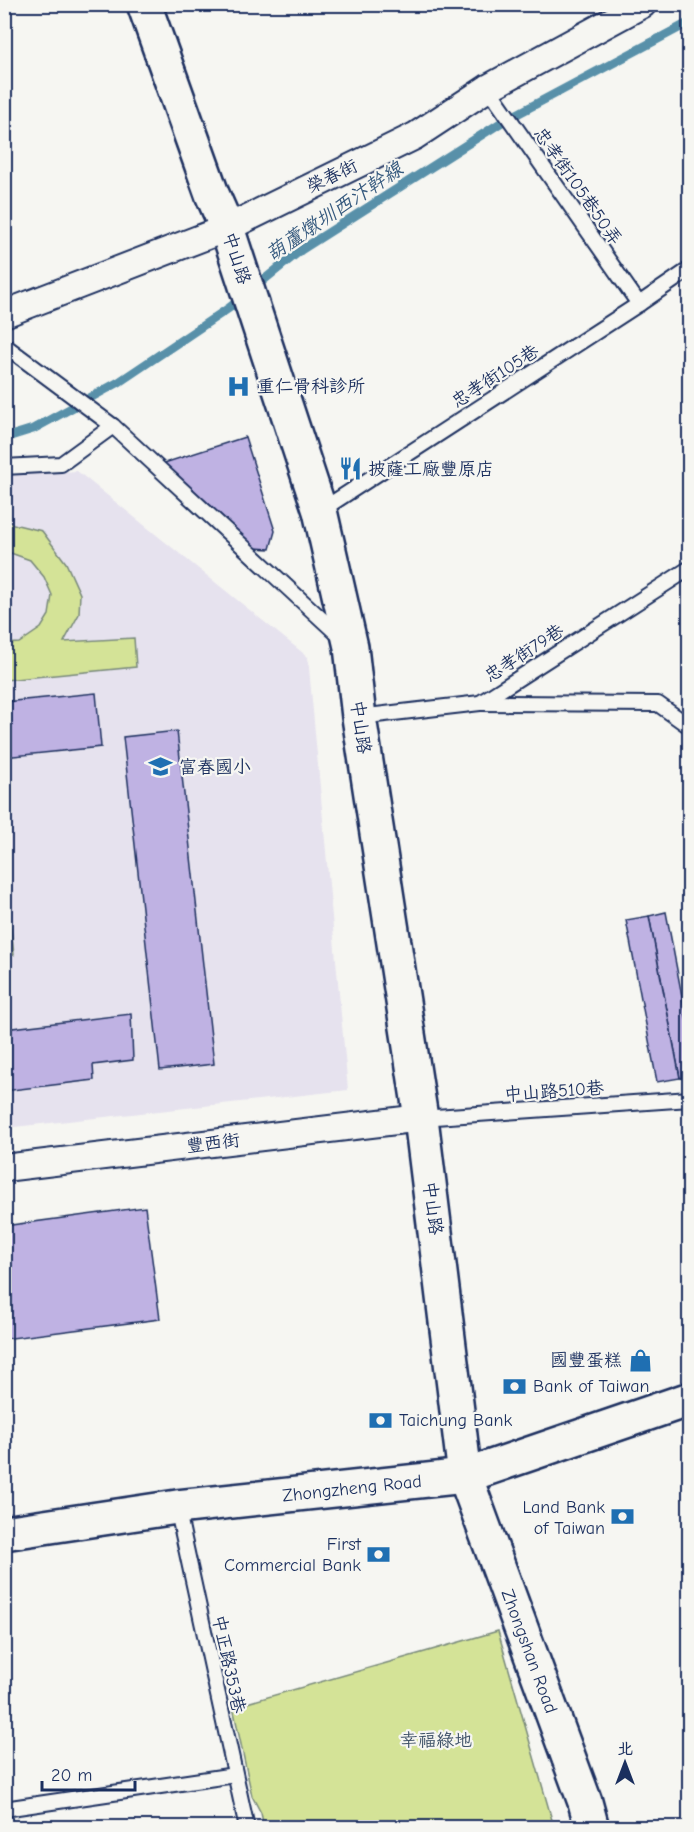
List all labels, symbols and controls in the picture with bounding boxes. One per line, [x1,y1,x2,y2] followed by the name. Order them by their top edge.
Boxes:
[529,124,626,249] street label: 忠孝街105巷50弄
[303,155,361,198] street label: 榮春街
[262,157,408,266] water label: 葫蘆燉圳西汴幹線
[218,229,255,287] street label: 中山路
[448,340,543,412] street label: 忠孝街105巷
[226,373,252,399] hospital icon: 重仁骨科診所
[257,376,365,397] place label: 重仁骨科診所
[337,456,363,482] restaurant icon: 披薩工廠豐原店
[368,459,494,480] place label: 披薩工廠豐原店
[481,620,568,687] street label: 忠孝街79巷
[346,699,375,755] street label: 中山路
[148,754,174,780] school or university icon: 富春國小
[179,757,251,778] place label: 富春國小
[503,1078,605,1105] street label: 中山路510巷
[185,1130,241,1157] street label: 豐西街
[419,1180,446,1236] street label: 中山路
[627,1347,653,1373] shop icon: 國豐蛋糕
[550,1350,622,1371] place label: 國豐蛋糕
[502,1373,528,1399] bank icon: Bank of Taiwan
[533,1376,649,1397] place label: Bank of Taiwan
[368,1407,394,1433] bank icon: Taichung Bank
[399,1410,513,1431] place label: Taichung Bank
[281,1471,423,1507] street label: Zhongzheng Road
[522,1497,605,1539] place label: Land Bank of Taiwan
[610,1504,636,1530] bank icon: Land Bank of Taiwan
[224,1534,362,1576] place label: First Commercial Bank
[366,1541,392,1567] bank icon: First Commercial Bank
[497,1587,561,1716] street label: Zhongshan Road
[208,1613,249,1715] street label: 中正路353巷
[400,1730,472,1751] park label: 幸福綠地
[595,1733,655,1793] north arrow
[617,1740,633,1758] text: 北
[42,1754,135,1792] scale bar
[51,1765,92,1786] text: 20 m

